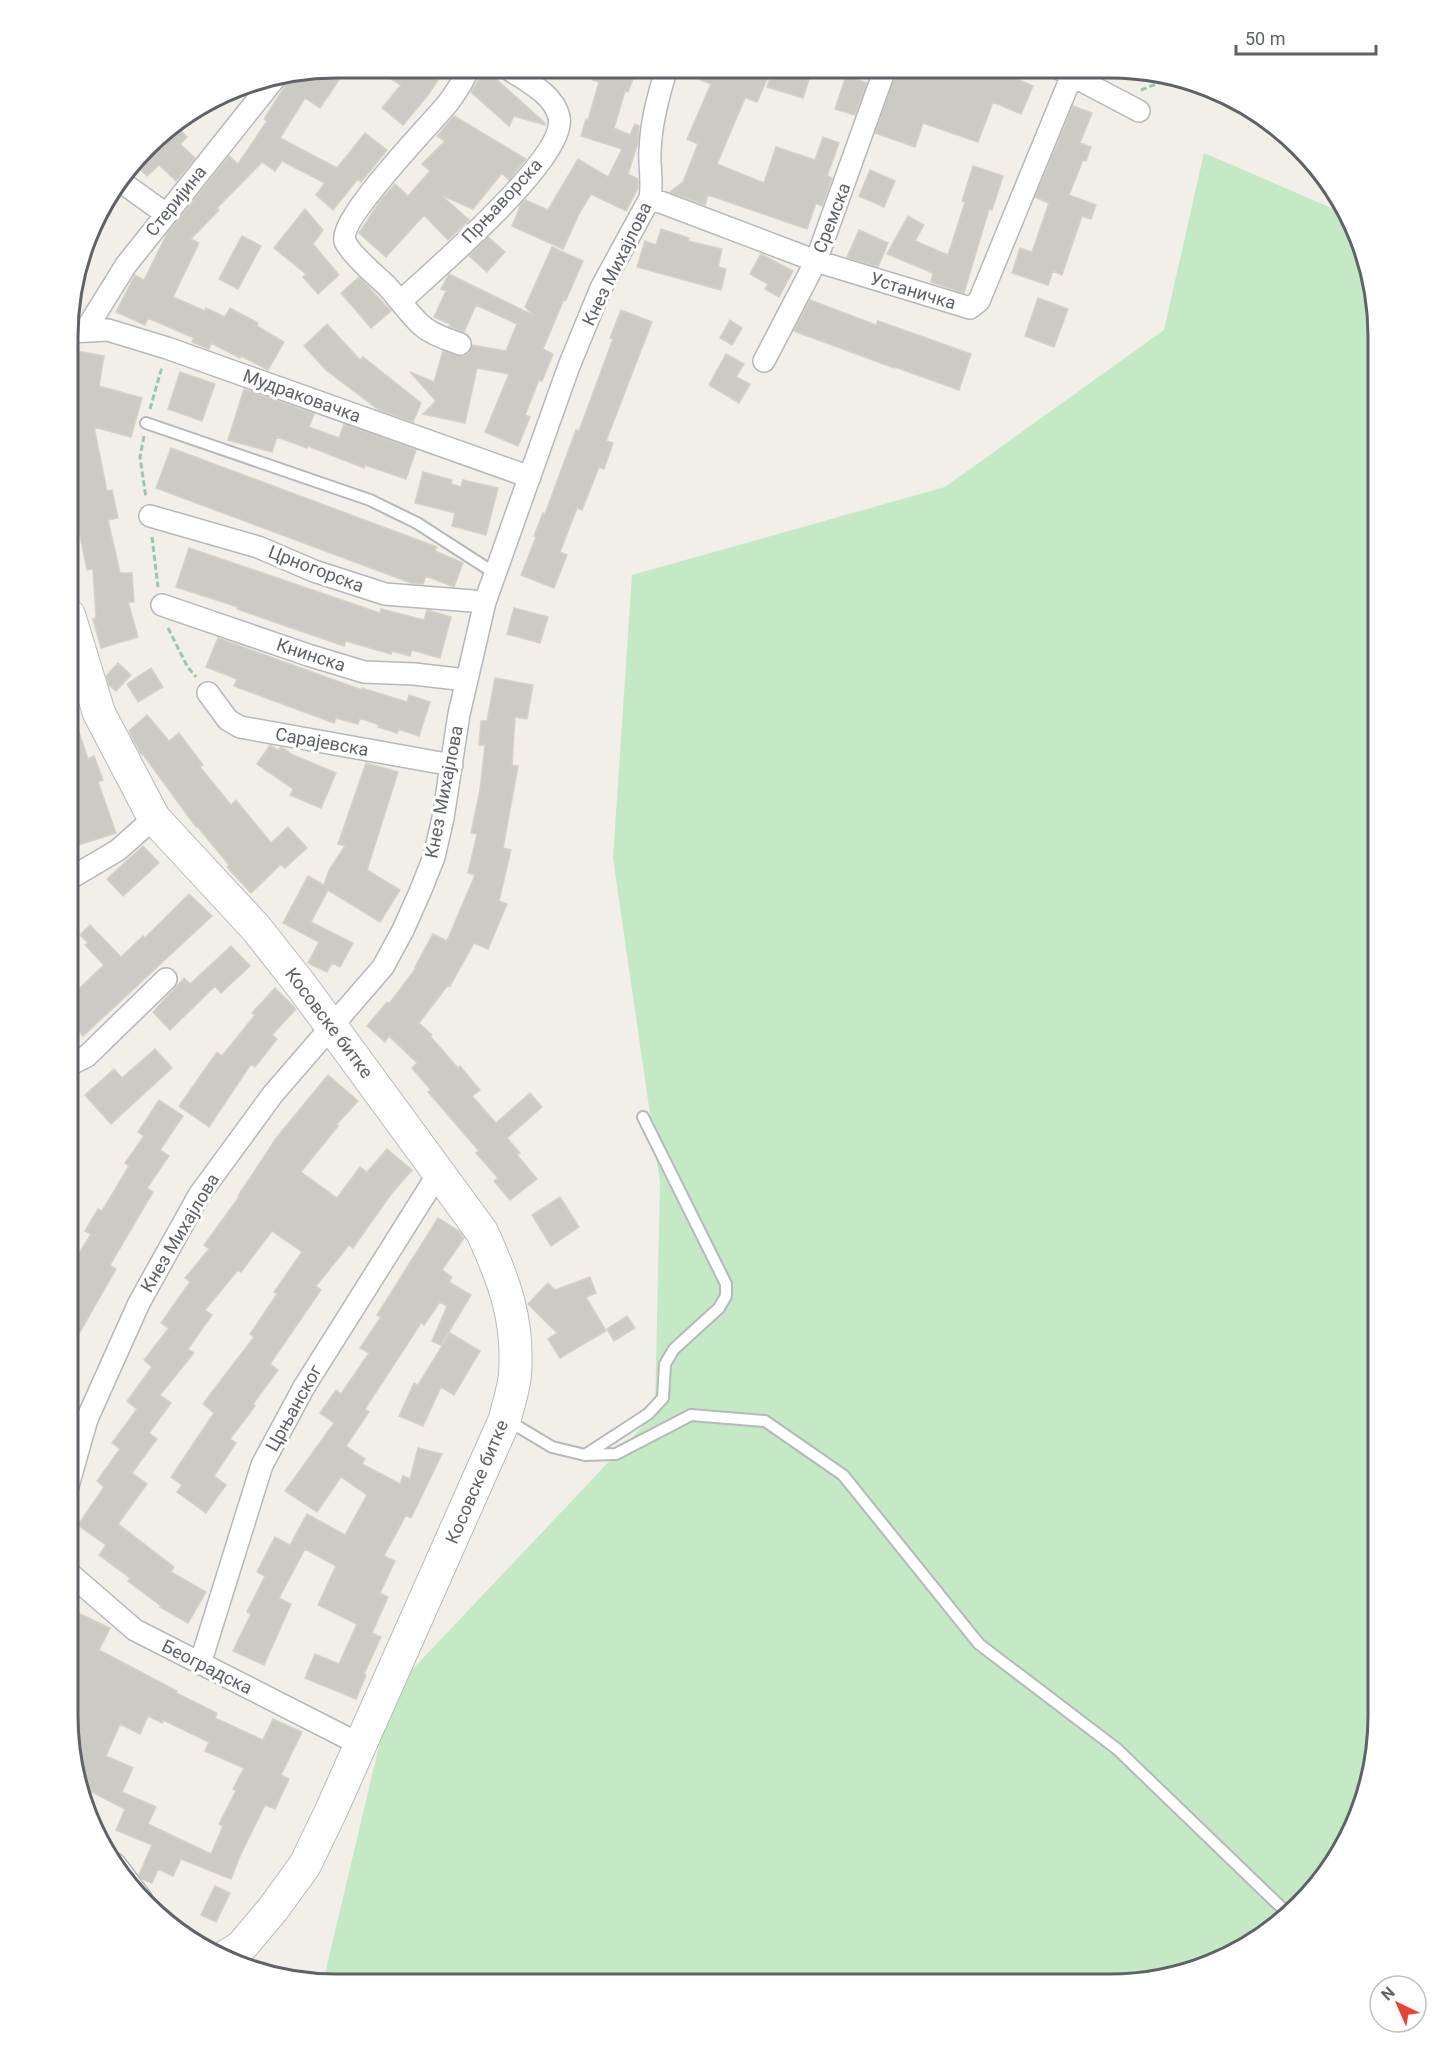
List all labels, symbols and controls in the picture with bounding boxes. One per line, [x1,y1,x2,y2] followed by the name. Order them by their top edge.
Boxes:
[1236,18,1376,56] scale bar
[1245,28,1285,49] text: 50 m
[457,154,546,247] street label: Прњаворска
[141,161,210,240] street label: Стеријина
[809,180,855,256] street label: Сремска
[578,199,656,329] street label: Кнез Михајлова
[868,268,959,314] street label: Устаничка
[240,365,364,427] street label: Мудраковачка
[265,541,367,596] street label: Црногорска
[274,633,348,676] street label: Книнска
[274,723,370,760] street label: Сарајевска
[420,724,467,860] street label: Кнез Михајлова
[281,963,378,1082] street label: Косовске битке
[136,1170,223,1296] street label: Кнез Михајлова
[261,1360,326,1455] street label: Црњанског
[441,1417,512,1547] street label: Косовске битке
[159,1635,256,1698] street label: Београдска
[1368,1974,1428,2034] north arrow
[1377,1983,1399,2004] text: N

